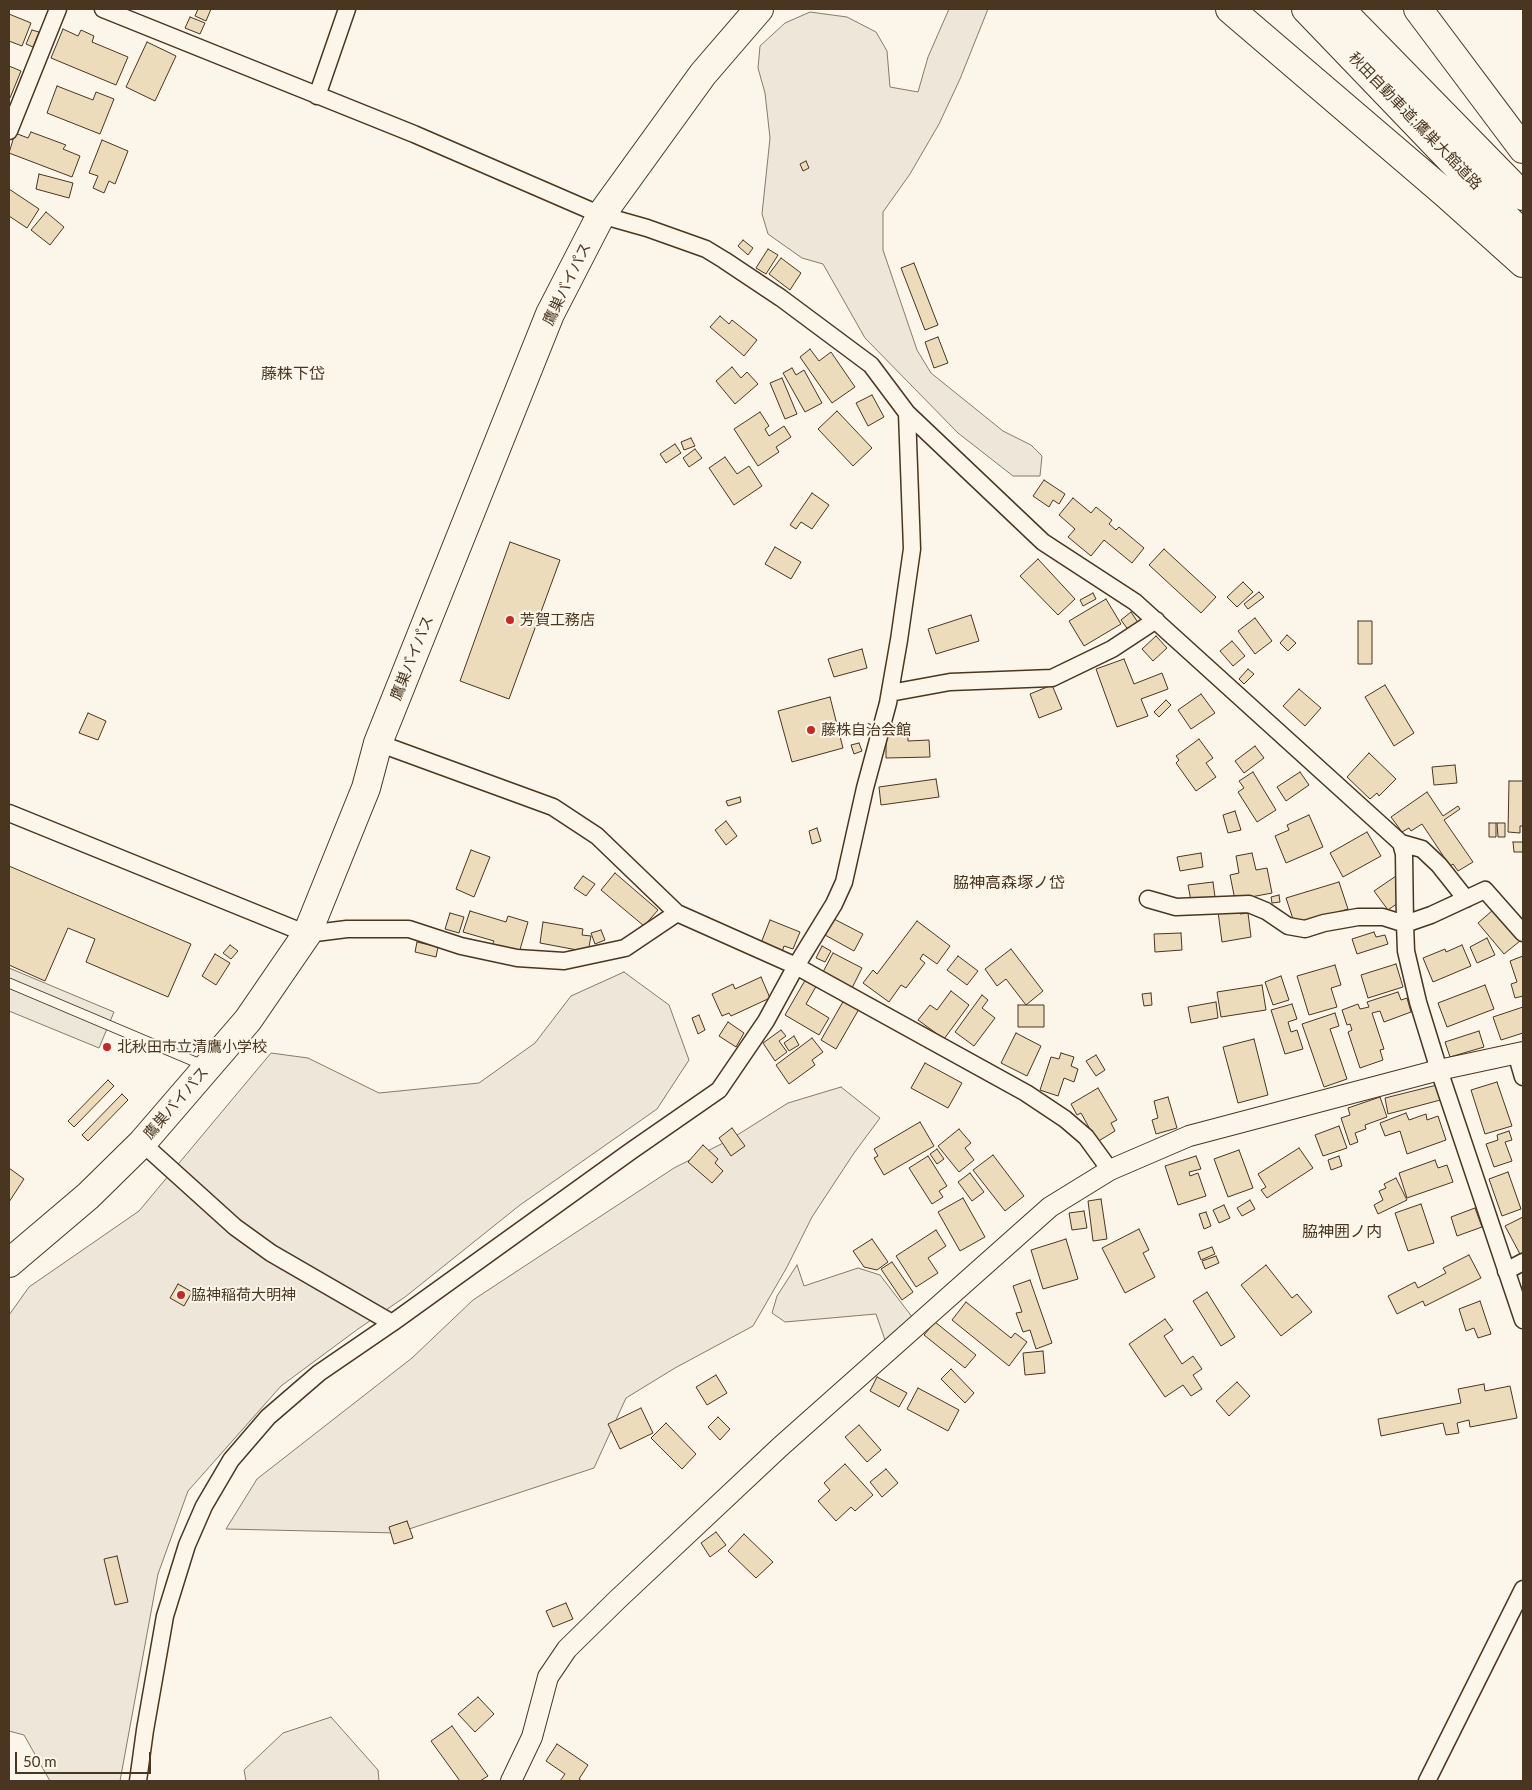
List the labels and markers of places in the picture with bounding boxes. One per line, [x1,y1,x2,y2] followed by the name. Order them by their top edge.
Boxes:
[520,611,595,629] place label: 芳賀工務店
[504,614,516,626] marker: 芳賀工務店
[821,721,911,739] place label: 藤株自治会館
[805,724,817,736] marker: 藤株自治会館
[117,1038,267,1056] place label: 北秋田市立清鷹小学校
[101,1041,113,1053] marker: 北秋田市立清鷹小学校
[191,1286,296,1304] place label: 脇神稲荷大明神
[175,1289,187,1301] marker: 脇神稲荷大明神

